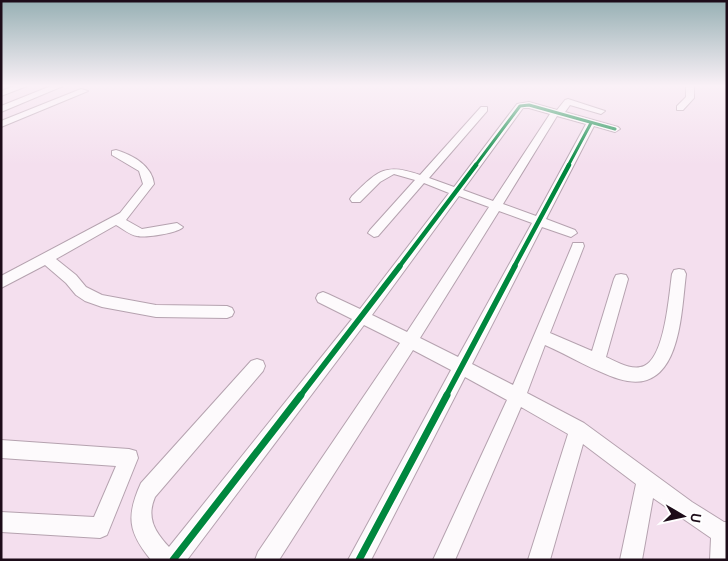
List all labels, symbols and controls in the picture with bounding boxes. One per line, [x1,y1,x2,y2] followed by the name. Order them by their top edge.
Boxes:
[658,491,708,541] north arrow
[686,512,705,524] text: U

